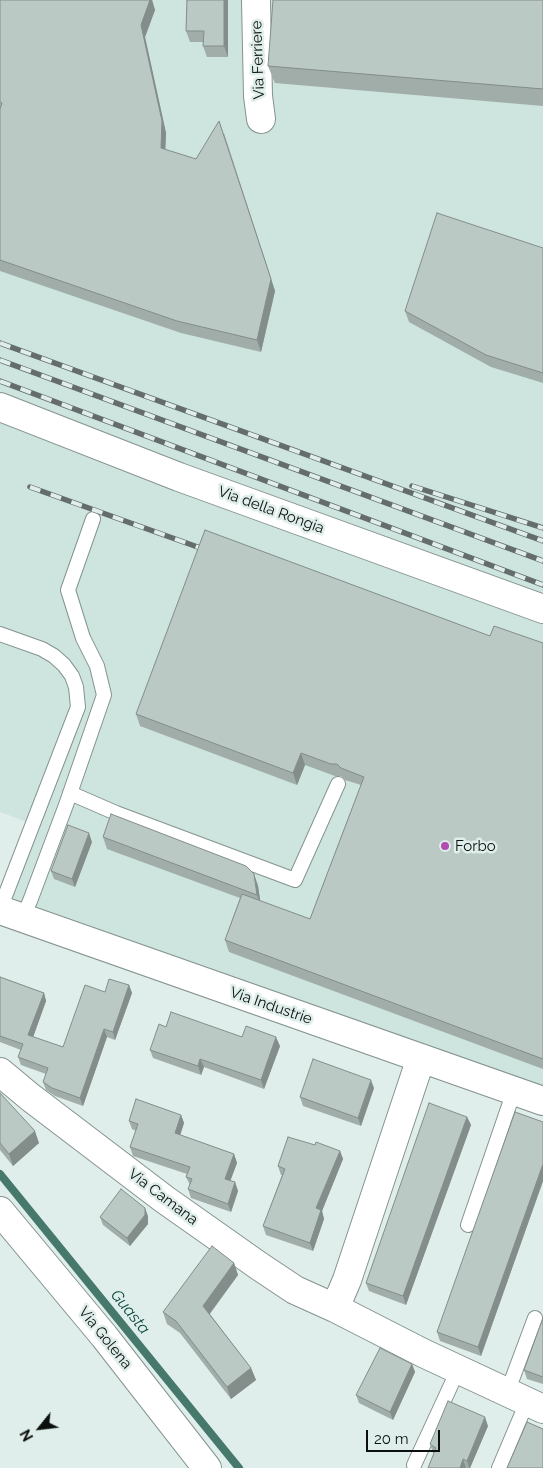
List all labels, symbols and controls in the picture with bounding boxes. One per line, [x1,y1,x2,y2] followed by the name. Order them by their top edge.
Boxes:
[248,20,268,100] street label: Via Ferriere
[215,482,327,538] street label: Via della Rongia
[455,837,496,855] place label: Forbo
[439,840,451,852] marker: Forbo
[228,984,314,1028] street label: Via Industrie
[125,1165,201,1229] street label: Via Camana
[106,1286,154,1338] water label: Guasta
[74,1303,136,1373] street label: Via Golena
[15,1403,65,1453] north arrow
[368,1420,442,1452] scale bar
[17,1427,36,1444] text: N
[374,1430,409,1448] text: 20 m

